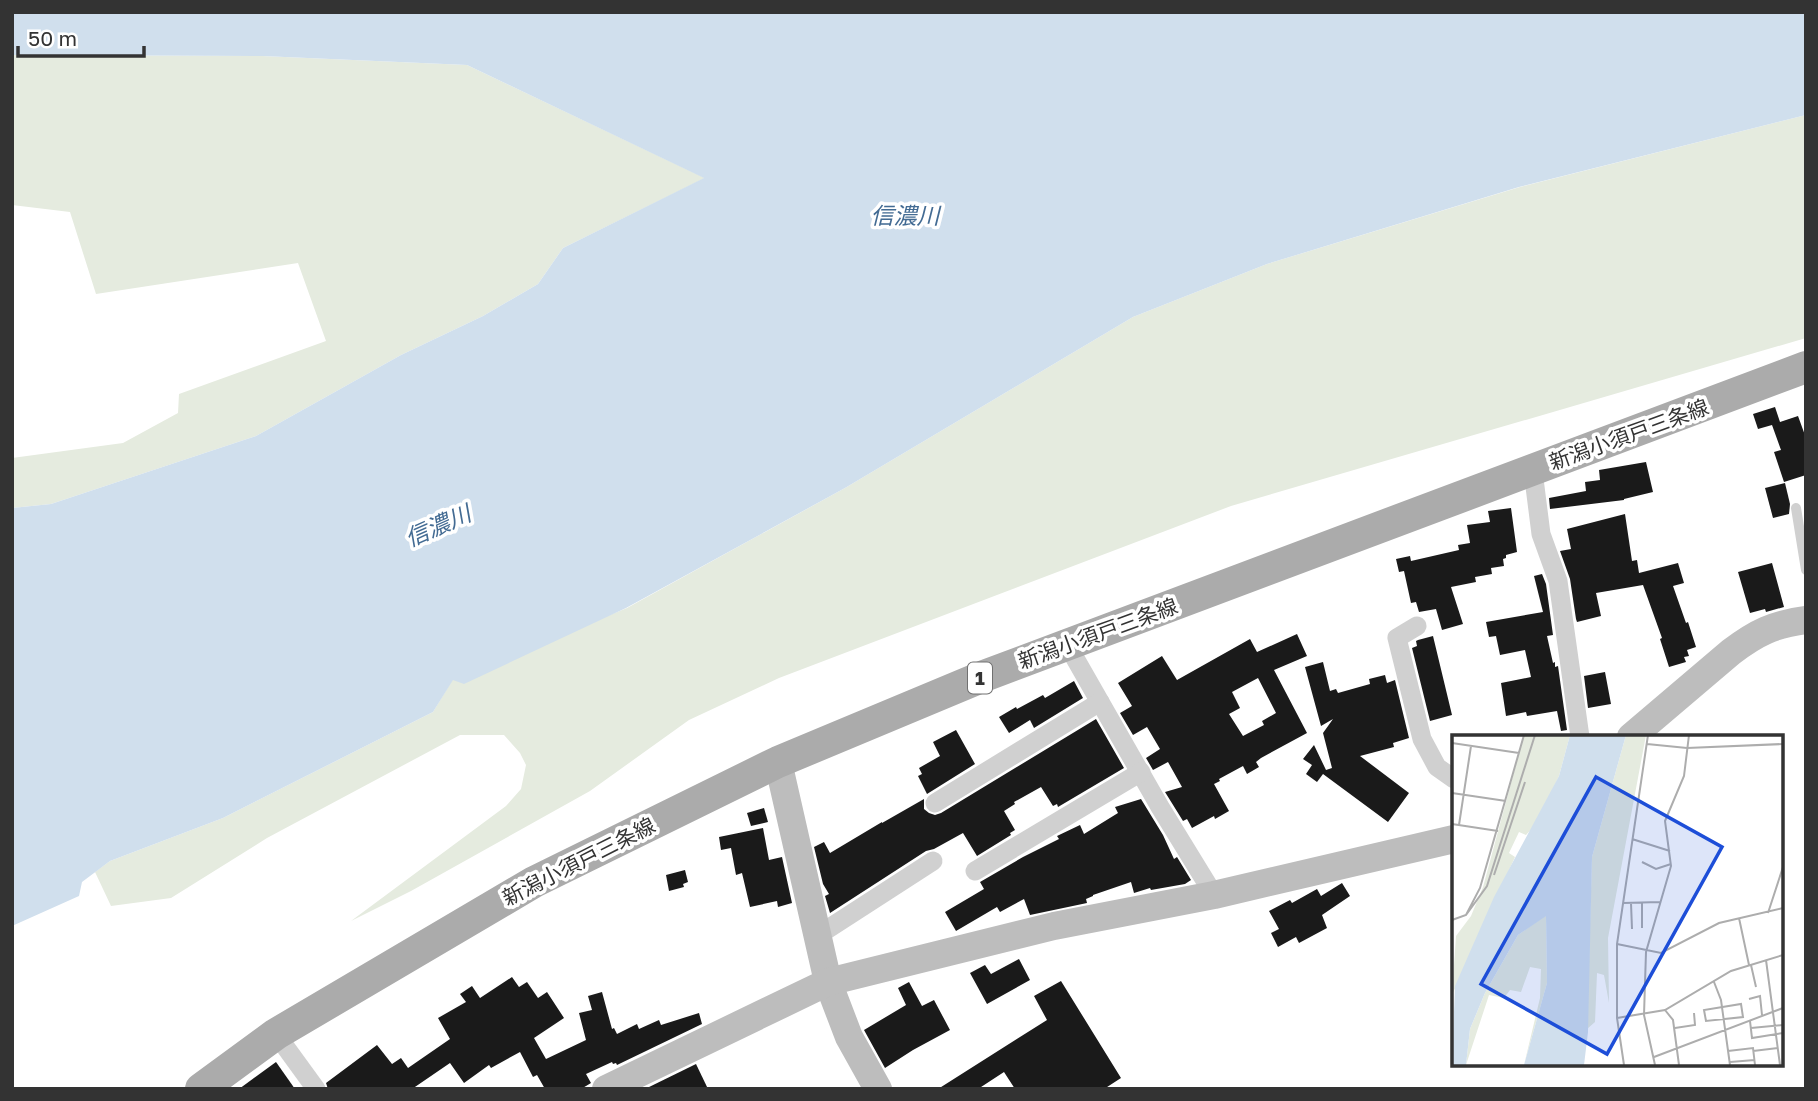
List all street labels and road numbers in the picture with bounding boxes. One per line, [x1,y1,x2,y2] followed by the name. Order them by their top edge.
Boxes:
[1545,393,1712,475] street label: 新潟小須戸三条線
[1014,592,1181,674] street label: 新潟小須戸三条線
[968,663,992,694] road number: 1
[498,811,659,911] street label: 新潟小須戸三条線

